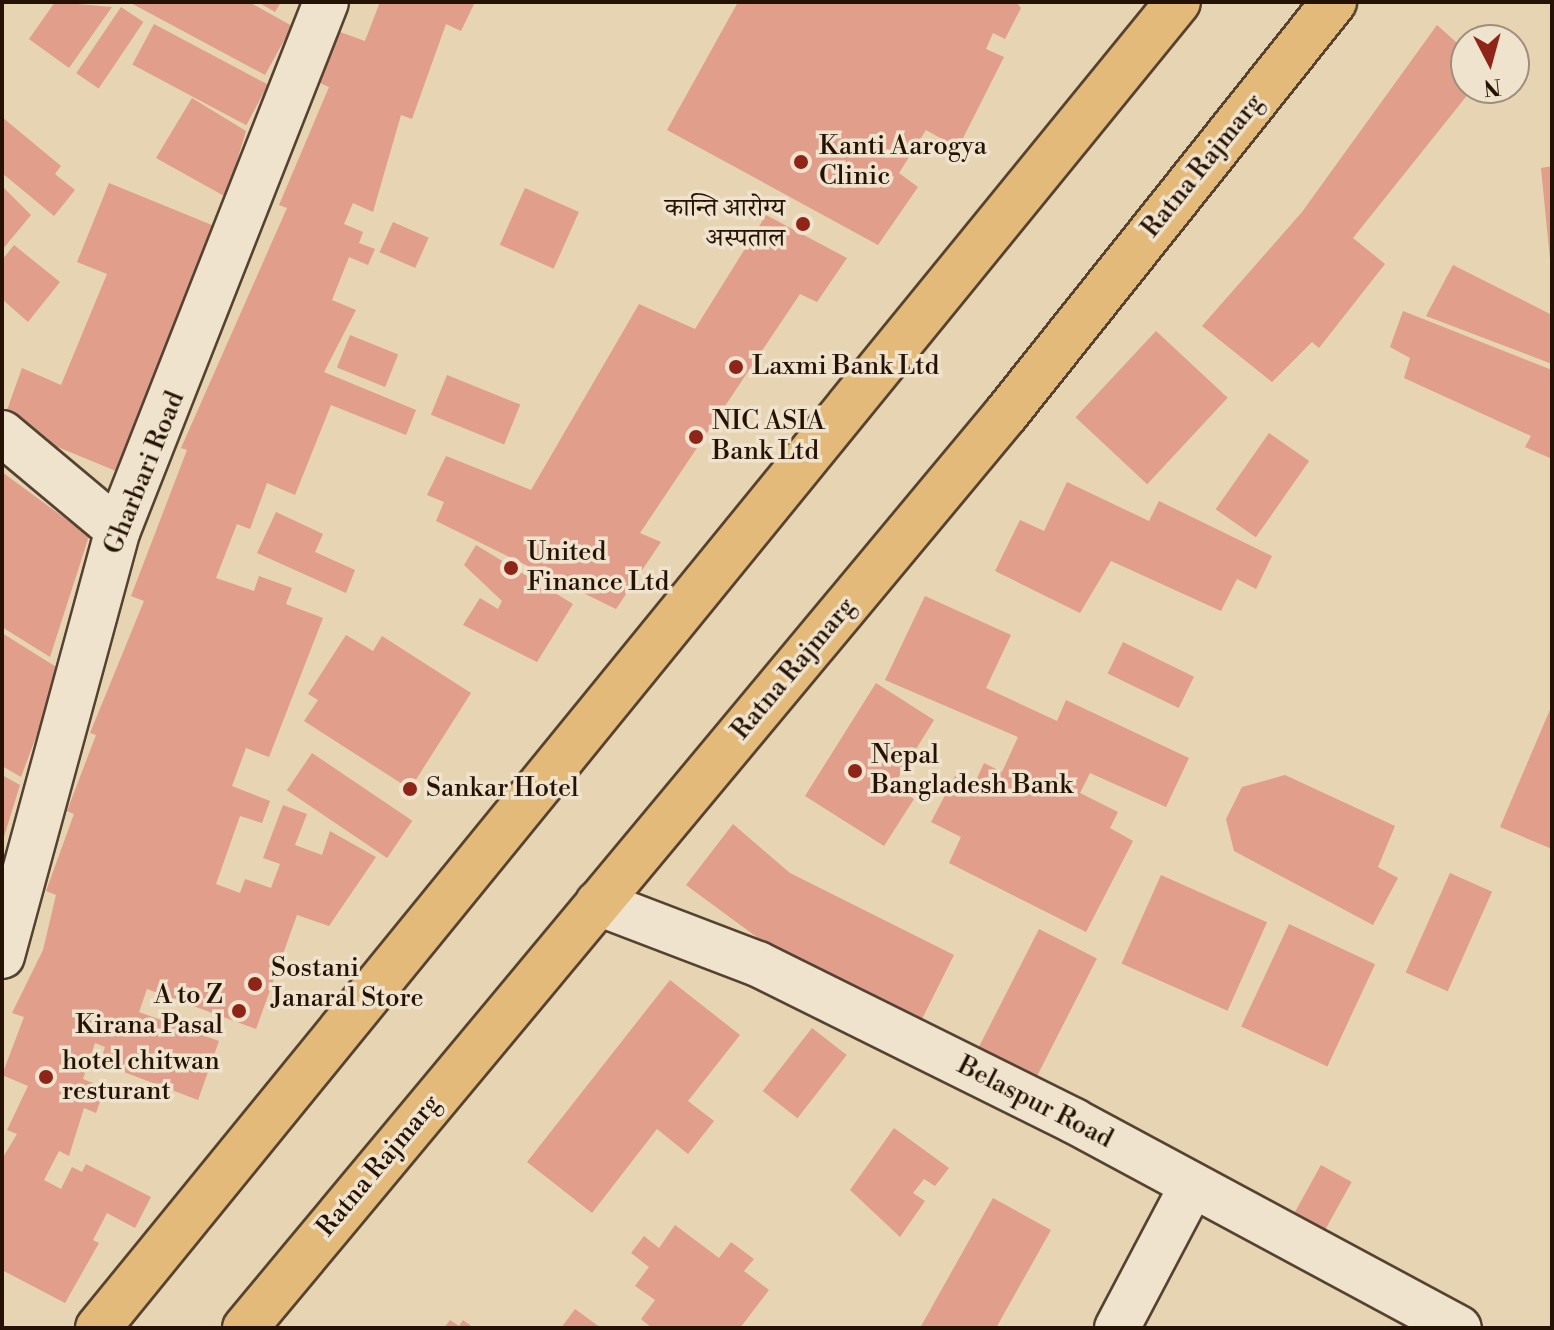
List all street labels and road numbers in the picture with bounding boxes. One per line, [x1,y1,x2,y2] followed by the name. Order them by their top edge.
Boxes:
[1136,88,1270,244] street label: Ratna Rajmarg
[98,387,192,559] street label: Gharbari Road
[726,592,862,746] street label: Ratna Rajmarg
[952,1050,1118,1156] street label: Belaspur Road
[311,1089,447,1243] street label: Ratna Rajmarg

